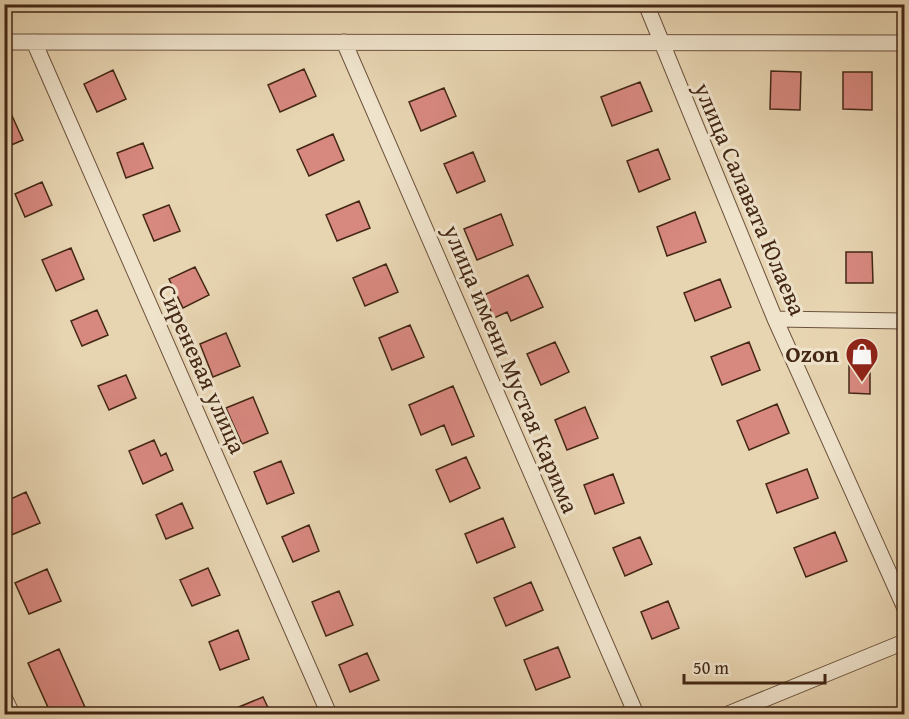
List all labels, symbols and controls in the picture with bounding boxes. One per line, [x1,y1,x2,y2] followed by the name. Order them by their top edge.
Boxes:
[685,76,816,321] street label: улица Салавата Юлаева
[434,218,588,519] street label: улица имени Мустая Карима
[149,279,256,460] street label: Сиреневая улица
[786,336,839,371] place label: Ozon
[844,336,880,383] shop icon: Ozon
[684,647,825,685] scale bar
[693,654,729,681] text: 50 m

